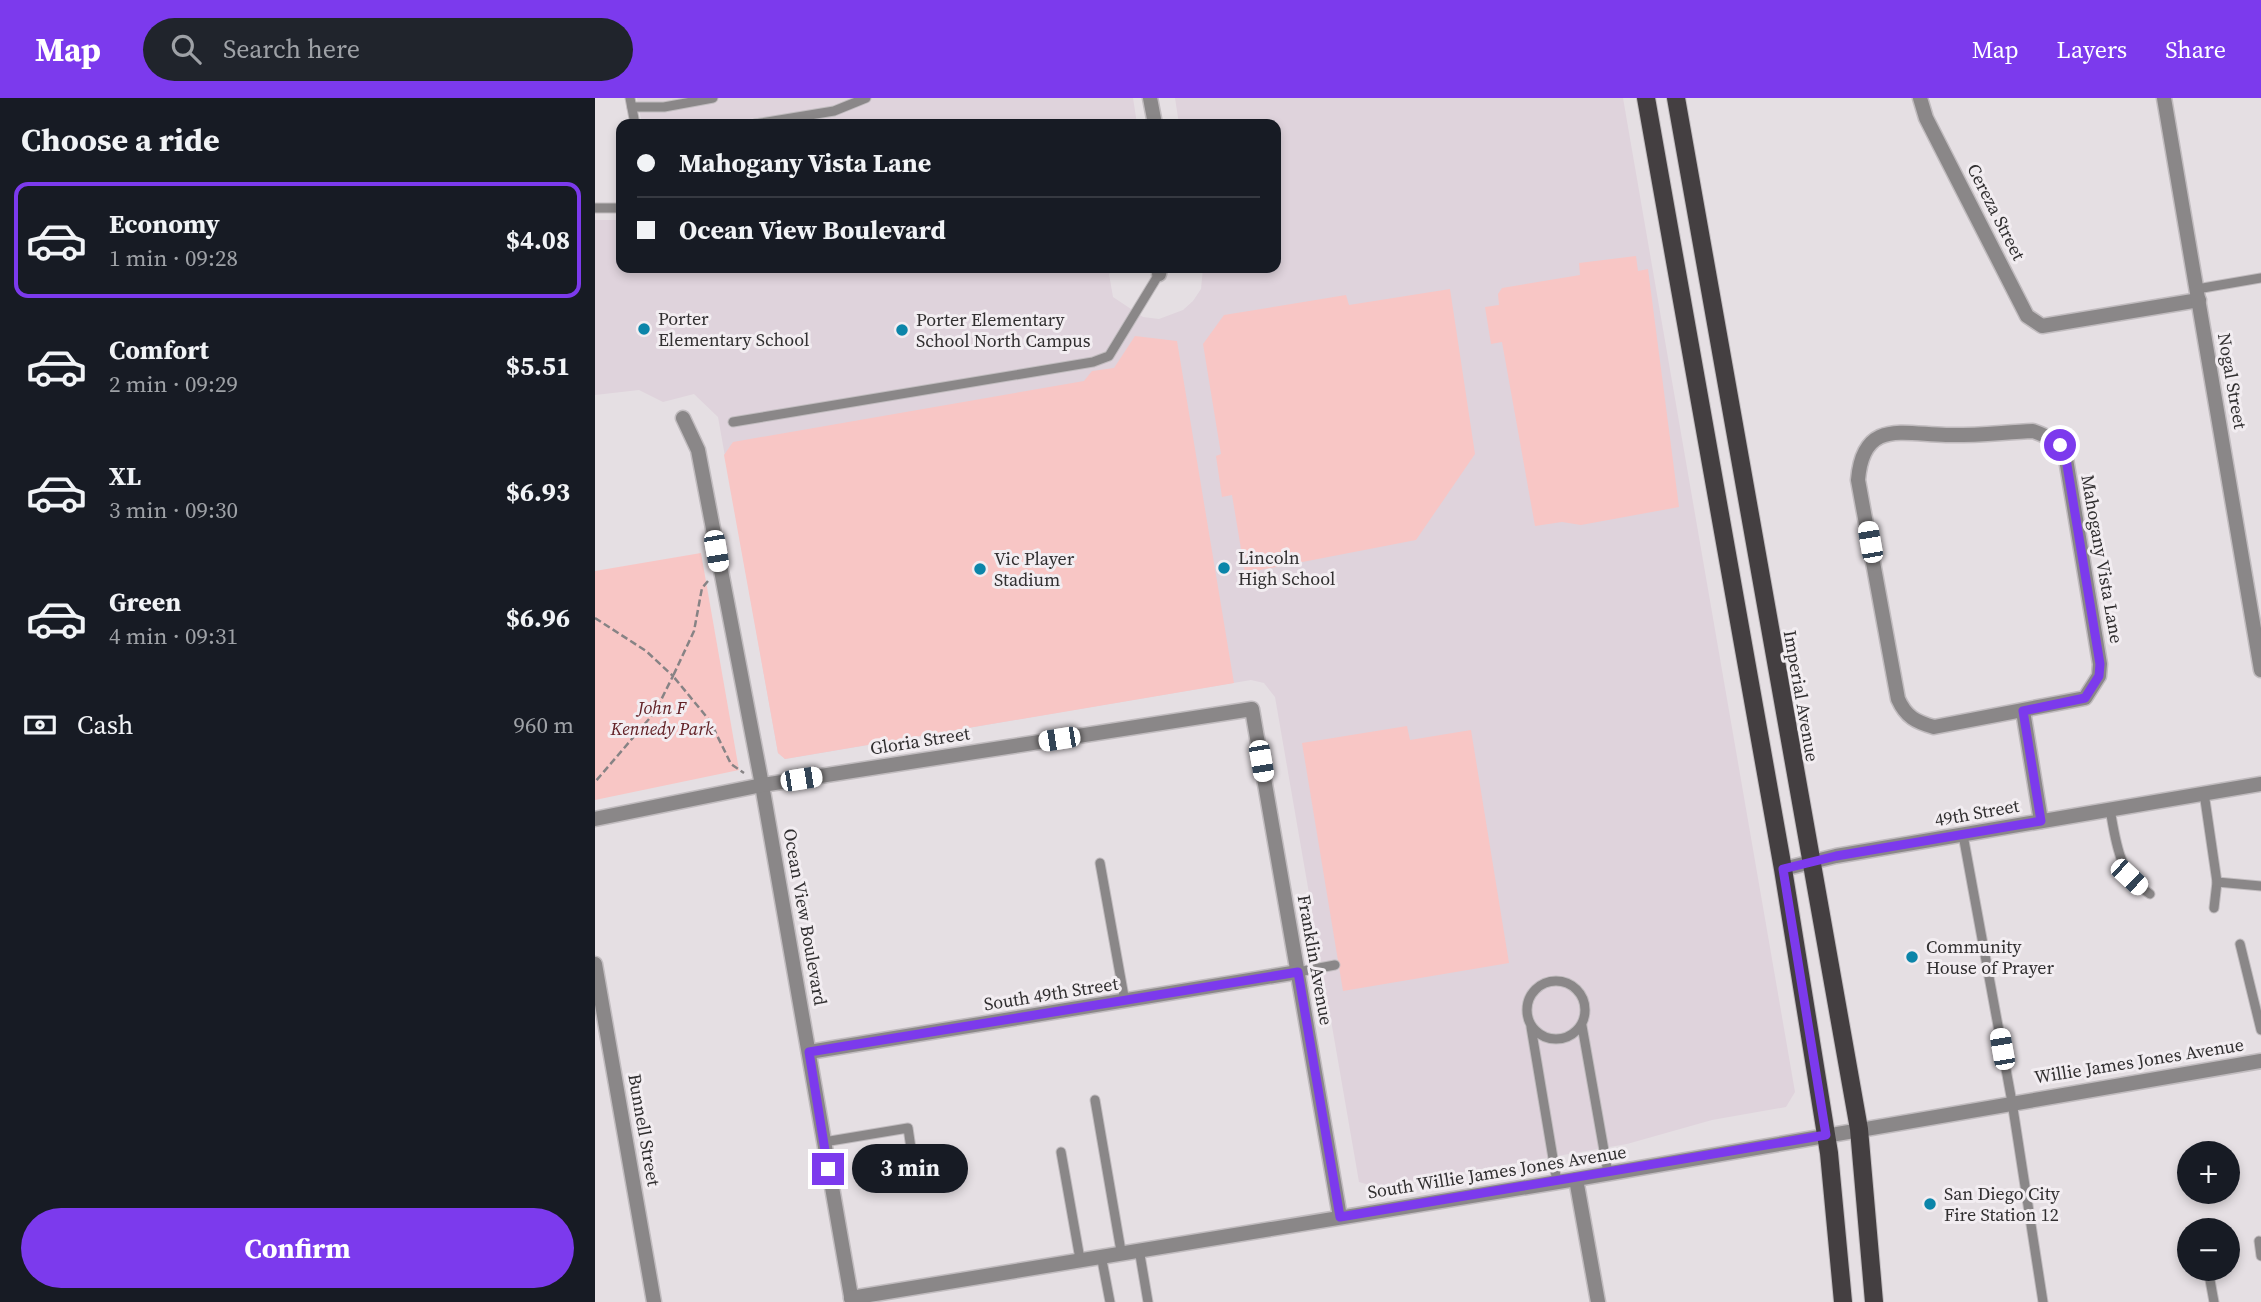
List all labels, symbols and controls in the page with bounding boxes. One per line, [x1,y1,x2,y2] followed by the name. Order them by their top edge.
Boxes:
[143,18,633,81] search box
[35,27,101,72] text: Map
[167,30,205,68] icon: search
[223,31,360,67] text: Search here
[1972,33,2019,66] text: Map
[2057,33,2127,66] text: Layers
[2165,33,2226,66] text: Share
[21,118,220,162] text: Choose a ride
[679,145,931,181] text: Mahogany Vista Lane
[1961,159,2032,264] street label: Cereza Street
[109,206,220,242] text: Economy
[25,209,88,272] icon: car
[679,212,946,248] text: Ocean View Boulevard
[506,222,570,258] text: $4.08
[109,242,238,274] text: 1 min · 09:28
[658,306,809,352] place label: Porter Elementary School
[916,307,1091,353] place label: Porter Elementary School North Campus
[636,321,652,337] marker: Porter Elementary School
[894,322,910,338] marker: Porter Elementary School North Campus
[2212,331,2253,431] street label: Nogal Street
[109,332,209,368] text: Comfort
[25,335,88,398] icon: car
[506,348,570,384] text: $5.51
[109,368,238,400] text: 2 min · 09:29
[2044,429,2076,461] route start
[109,458,141,494] text: XL
[25,461,88,524] icon: car
[2075,473,2130,645] street label: Mahogany Vista Lane
[506,474,570,510] text: $6.93
[109,494,238,526] text: 3 min · 09:30
[1857,519,1884,565] car
[703,528,730,574] car
[1238,545,1335,591] place label: Lincoln High School
[994,546,1075,592] place label: Vic Player Stadium
[1216,560,1232,576] marker: Lincoln High School
[972,561,988,577] marker: Vic Player Stadium
[109,584,181,620] text: Green
[25,587,88,650] icon: car
[506,600,570,636] text: $6.96
[109,620,238,652] text: 4 min · 09:31
[1778,628,1825,764] street label: Imperial Avenue
[609,695,714,741] park label: John F Kennedy Park
[21,706,59,744] icon: cash
[77,707,133,743] text: Cash
[513,709,574,741] text: 960 m
[868,720,972,761] street label: Gloria Street
[1037,725,1082,753] car
[1248,738,1275,784] car
[779,765,824,793] car
[1933,793,2021,832] street label: 49th Street
[778,826,833,1007] street label: Ocean View Boulevard
[2107,855,2152,899] car
[1292,893,1339,1027] street label: Franklin Avenue
[1926,934,2055,980] place label: Community House of Prayer
[1904,949,1920,965] marker: Community House of Prayer
[982,971,1120,1016] street label: South 49th Street
[1989,1026,2016,1072] car
[2032,1032,2246,1089] street label: Willie James Jones Avenue
[622,1072,667,1188] street label: Bunnell Street
[1366,1139,1628,1204] street label: South Willie James Jones Avenue
[2177,1141,2240,1281] map controls
[2177,1141,2240,1204] button: +
[853,1144,968,1194] callout: 3 min
[880,1152,940,1184] text: 3 min
[812,1153,844,1185] route end
[1944,1181,2061,1227] place label: San Diego City Fire Station 12
[1922,1196,1938,1212] marker: San Diego City Fire Station 12
[21,1208,574,1288] button: Confirm
[2177,1218,2240,1281] button: −

